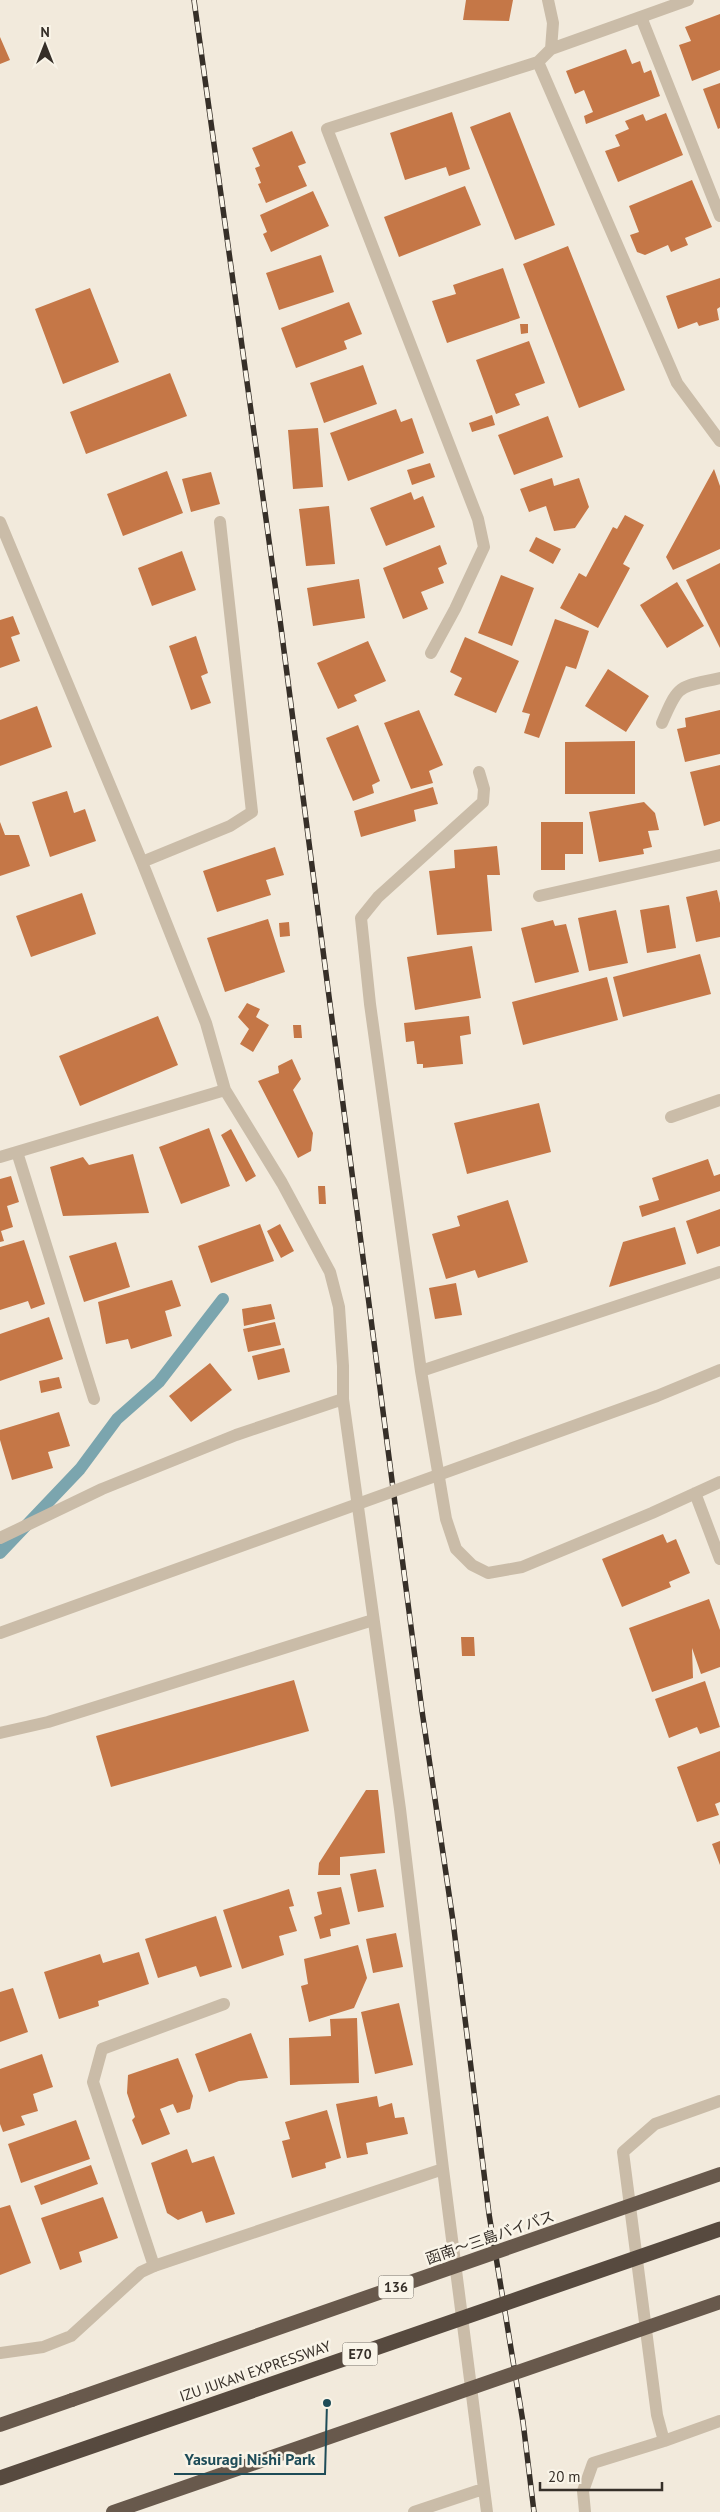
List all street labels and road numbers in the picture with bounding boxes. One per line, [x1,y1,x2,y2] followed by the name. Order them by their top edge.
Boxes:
[423,2206,557,2268] street label: 函南～三島バイパス
[378,2276,414,2298] road number: 136
[177,2336,334,2406] street label: IZU JUKAN EXPRESSWAY
[342,2342,378,2366] road number: E70

